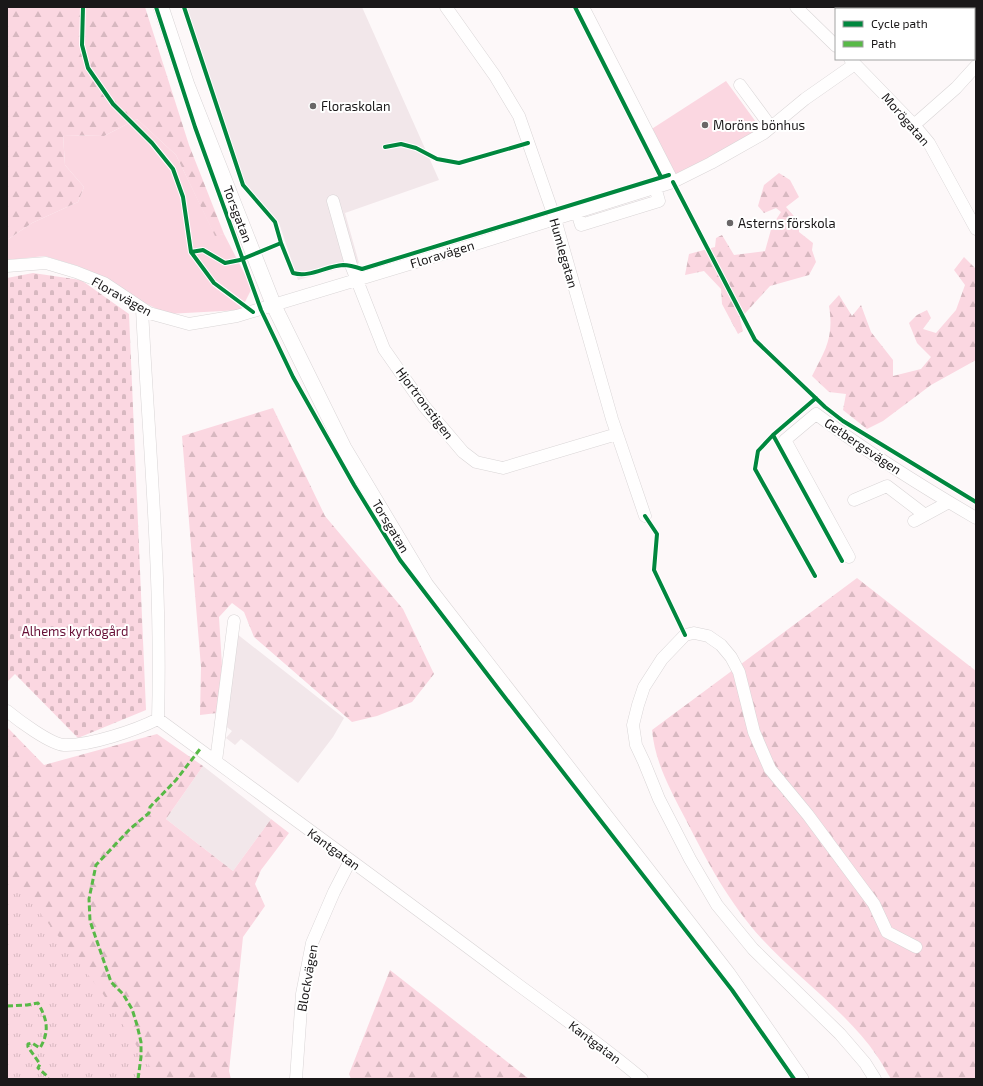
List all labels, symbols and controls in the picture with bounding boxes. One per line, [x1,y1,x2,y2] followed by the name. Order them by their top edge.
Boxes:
[835,8,975,60] legend
[871,16,928,30] text: Cycle path
[871,36,896,50] text: Path
[879,89,933,149] street label: Morögatan
[321,98,391,114] place label: Floraskolan
[308,101,318,111] marker: Floraskolan
[713,117,805,133] place label: Moröns bönhus
[700,120,710,130] marker: Moröns bönhus
[220,183,256,245] street label: Torsgatan
[738,215,836,231] place label: Asterns förskola
[546,216,582,290] street label: Humlegatan
[725,218,735,228] marker: Asterns förskola
[408,237,476,271] street label: Floravägen
[89,273,155,319] street label: Floravägen
[393,364,457,442] street label: Hjortronstigen
[822,414,904,478] street label: Getbergsvägen
[369,496,413,556] street label: Torsgatan
[22,623,128,639] park label: Alhems kyrkogård
[305,825,363,873] street label: Kantgatan
[293,943,321,1013] street label: Blockvägen
[566,1017,624,1067] street label: Kantgatan

